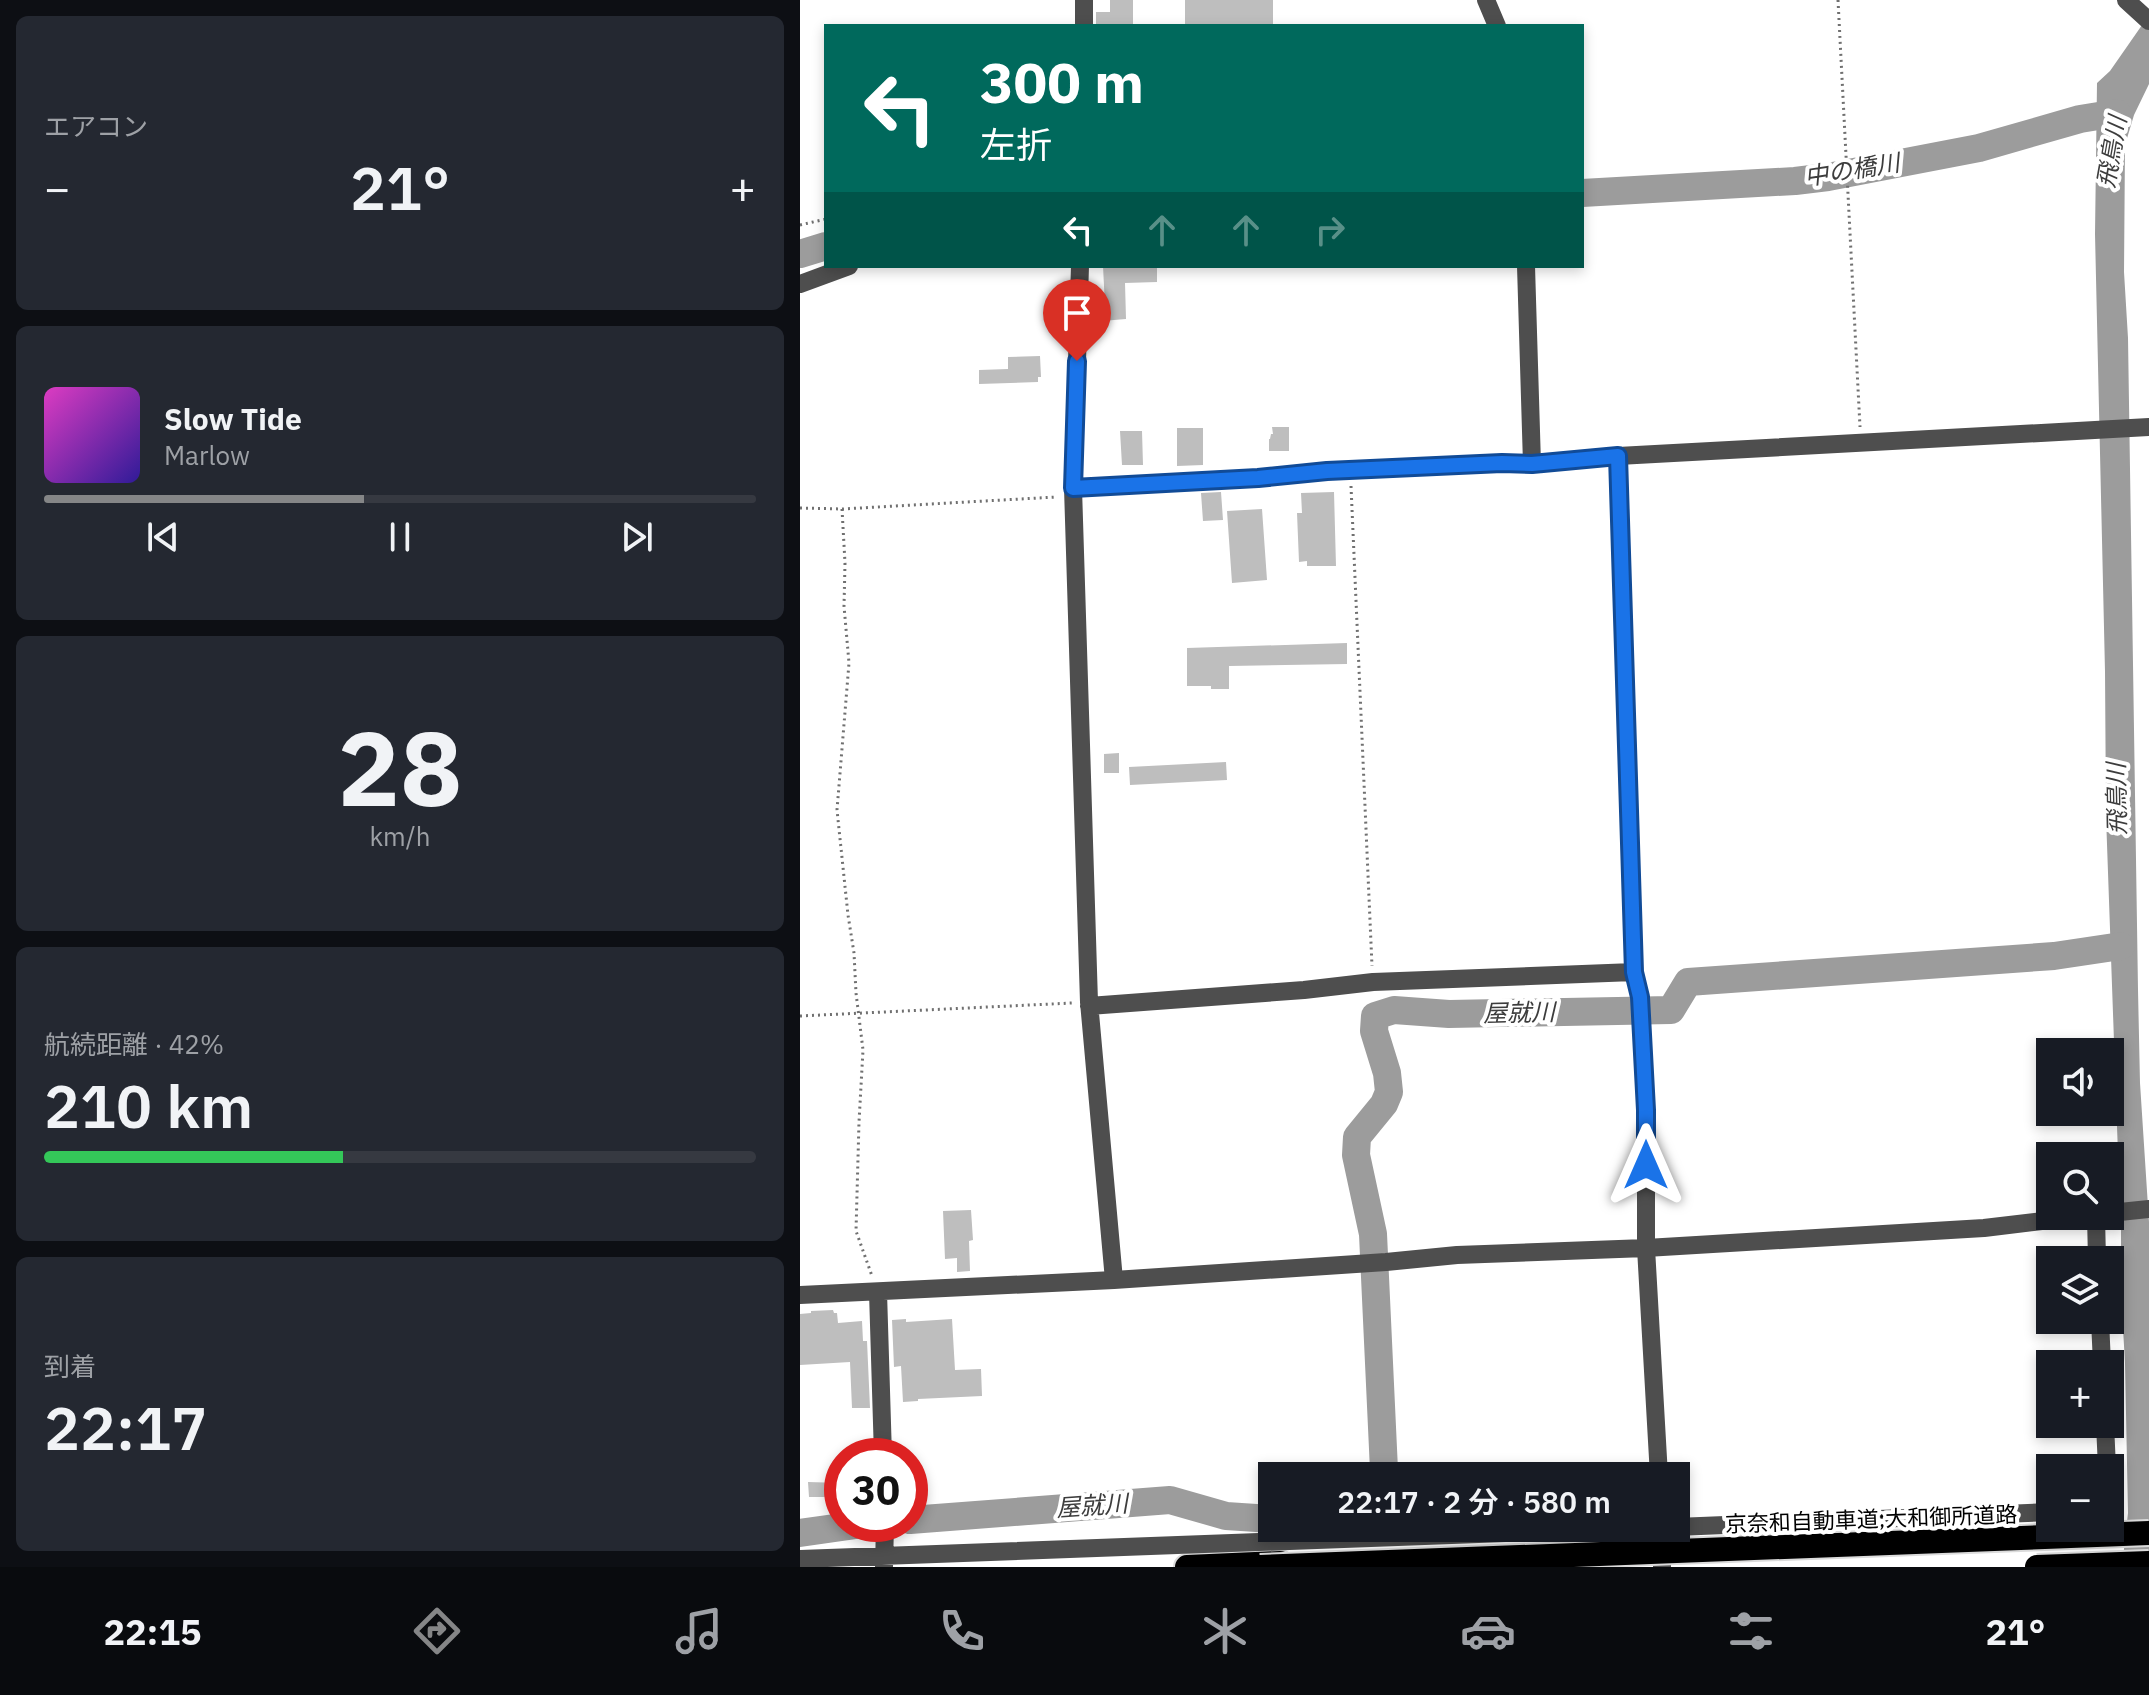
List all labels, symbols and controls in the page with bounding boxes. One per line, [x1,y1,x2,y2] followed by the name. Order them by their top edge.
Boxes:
[980,46,1144,118] text: 300 m
[848,56,952,160] icon: left
[44,109,148,143] text: エアコン
[2089,111,2134,190] water label: 飛鳥川
[980,121,1052,168] text: 左折
[1802,145,1905,192] water label: 中の橋川
[350,148,450,227] text: 21°
[44,159,70,216] text: −
[730,159,756,216] text: +
[1056,208,1100,252] icon: left
[1140,208,1184,252] icon: ahead
[1224,208,1268,252] icon: ahead
[1308,208,1352,252] icon: right
[1043,279,1111,361] pin
[1055,291,1099,335] icon: arrive
[164,399,302,438] text: Slow Tide
[164,438,250,472] text: Marlow
[141,515,185,559] icon: previous
[378,515,422,559] icon: pause
[615,515,659,559] icon: next
[338,699,462,835] text: 28
[2099,760,2133,835] water label: 飛鳥川
[369,819,431,853] text: km/h
[1483,995,1558,1029] water label: 屋就川
[44,1027,224,1061] text: 航続距離 · 42%
[2036,1038,2124,1542] map controls
[2036,1038,2124,1126] button: sound
[44,1066,253,1145] text: 210 km
[1604,1123,1688,1207] position arrow
[2036,1142,2124,1230] button: search
[2036,1246,2124,1334] button: layers
[44,1349,96,1383] text: 到着
[2036,1350,2124,1438] button: +
[44,1388,207,1467] text: 22:17
[824,1438,928,1542] speed limit sign: 30
[2036,1454,2124,1542] button: −
[1337,1482,1611,1521] text: 22:17 · 2 分 · 580 m
[1055,1486,1132,1523] water label: 屋就川
[1724,1499,2018,1538] street label: 京奈和自動車道;大和御所道路
[409,1603,465,1659] icon: directions
[671,1603,727,1659] icon: music
[934,1603,990,1659] icon: phone
[1197,1603,1253,1659] icon: climate
[1460,1603,1516,1659] icon: car
[1723,1603,1779,1659] icon: filters
[103,1608,202,1655] text: 22:15
[1985,1608,2046,1655] text: 21°

